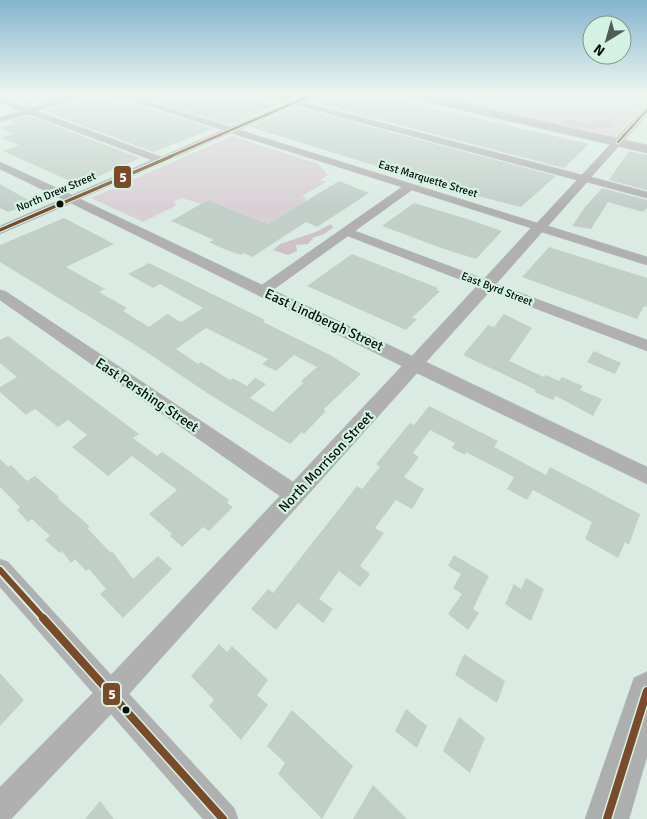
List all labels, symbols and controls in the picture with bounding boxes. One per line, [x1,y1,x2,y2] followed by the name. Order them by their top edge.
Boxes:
[582,15,632,65] north arrow
[590,40,608,60] text: N
[377,158,479,200] street label: East Marquette Street
[113,165,132,189] line badge: 5
[14,169,98,215] street label: North Drew Street
[119,169,127,186] text: 5
[55,199,65,209] unlabelled marker
[460,269,535,309] street label: East Byrd Street
[262,285,386,355] street label: East Lindbergh Street
[92,354,202,436] street label: East Pershing Street
[275,408,377,516] street label: North Morrison Street
[102,682,121,706] line badge: 5
[108,686,116,703] text: 5
[121,705,131,715] unlabelled marker

